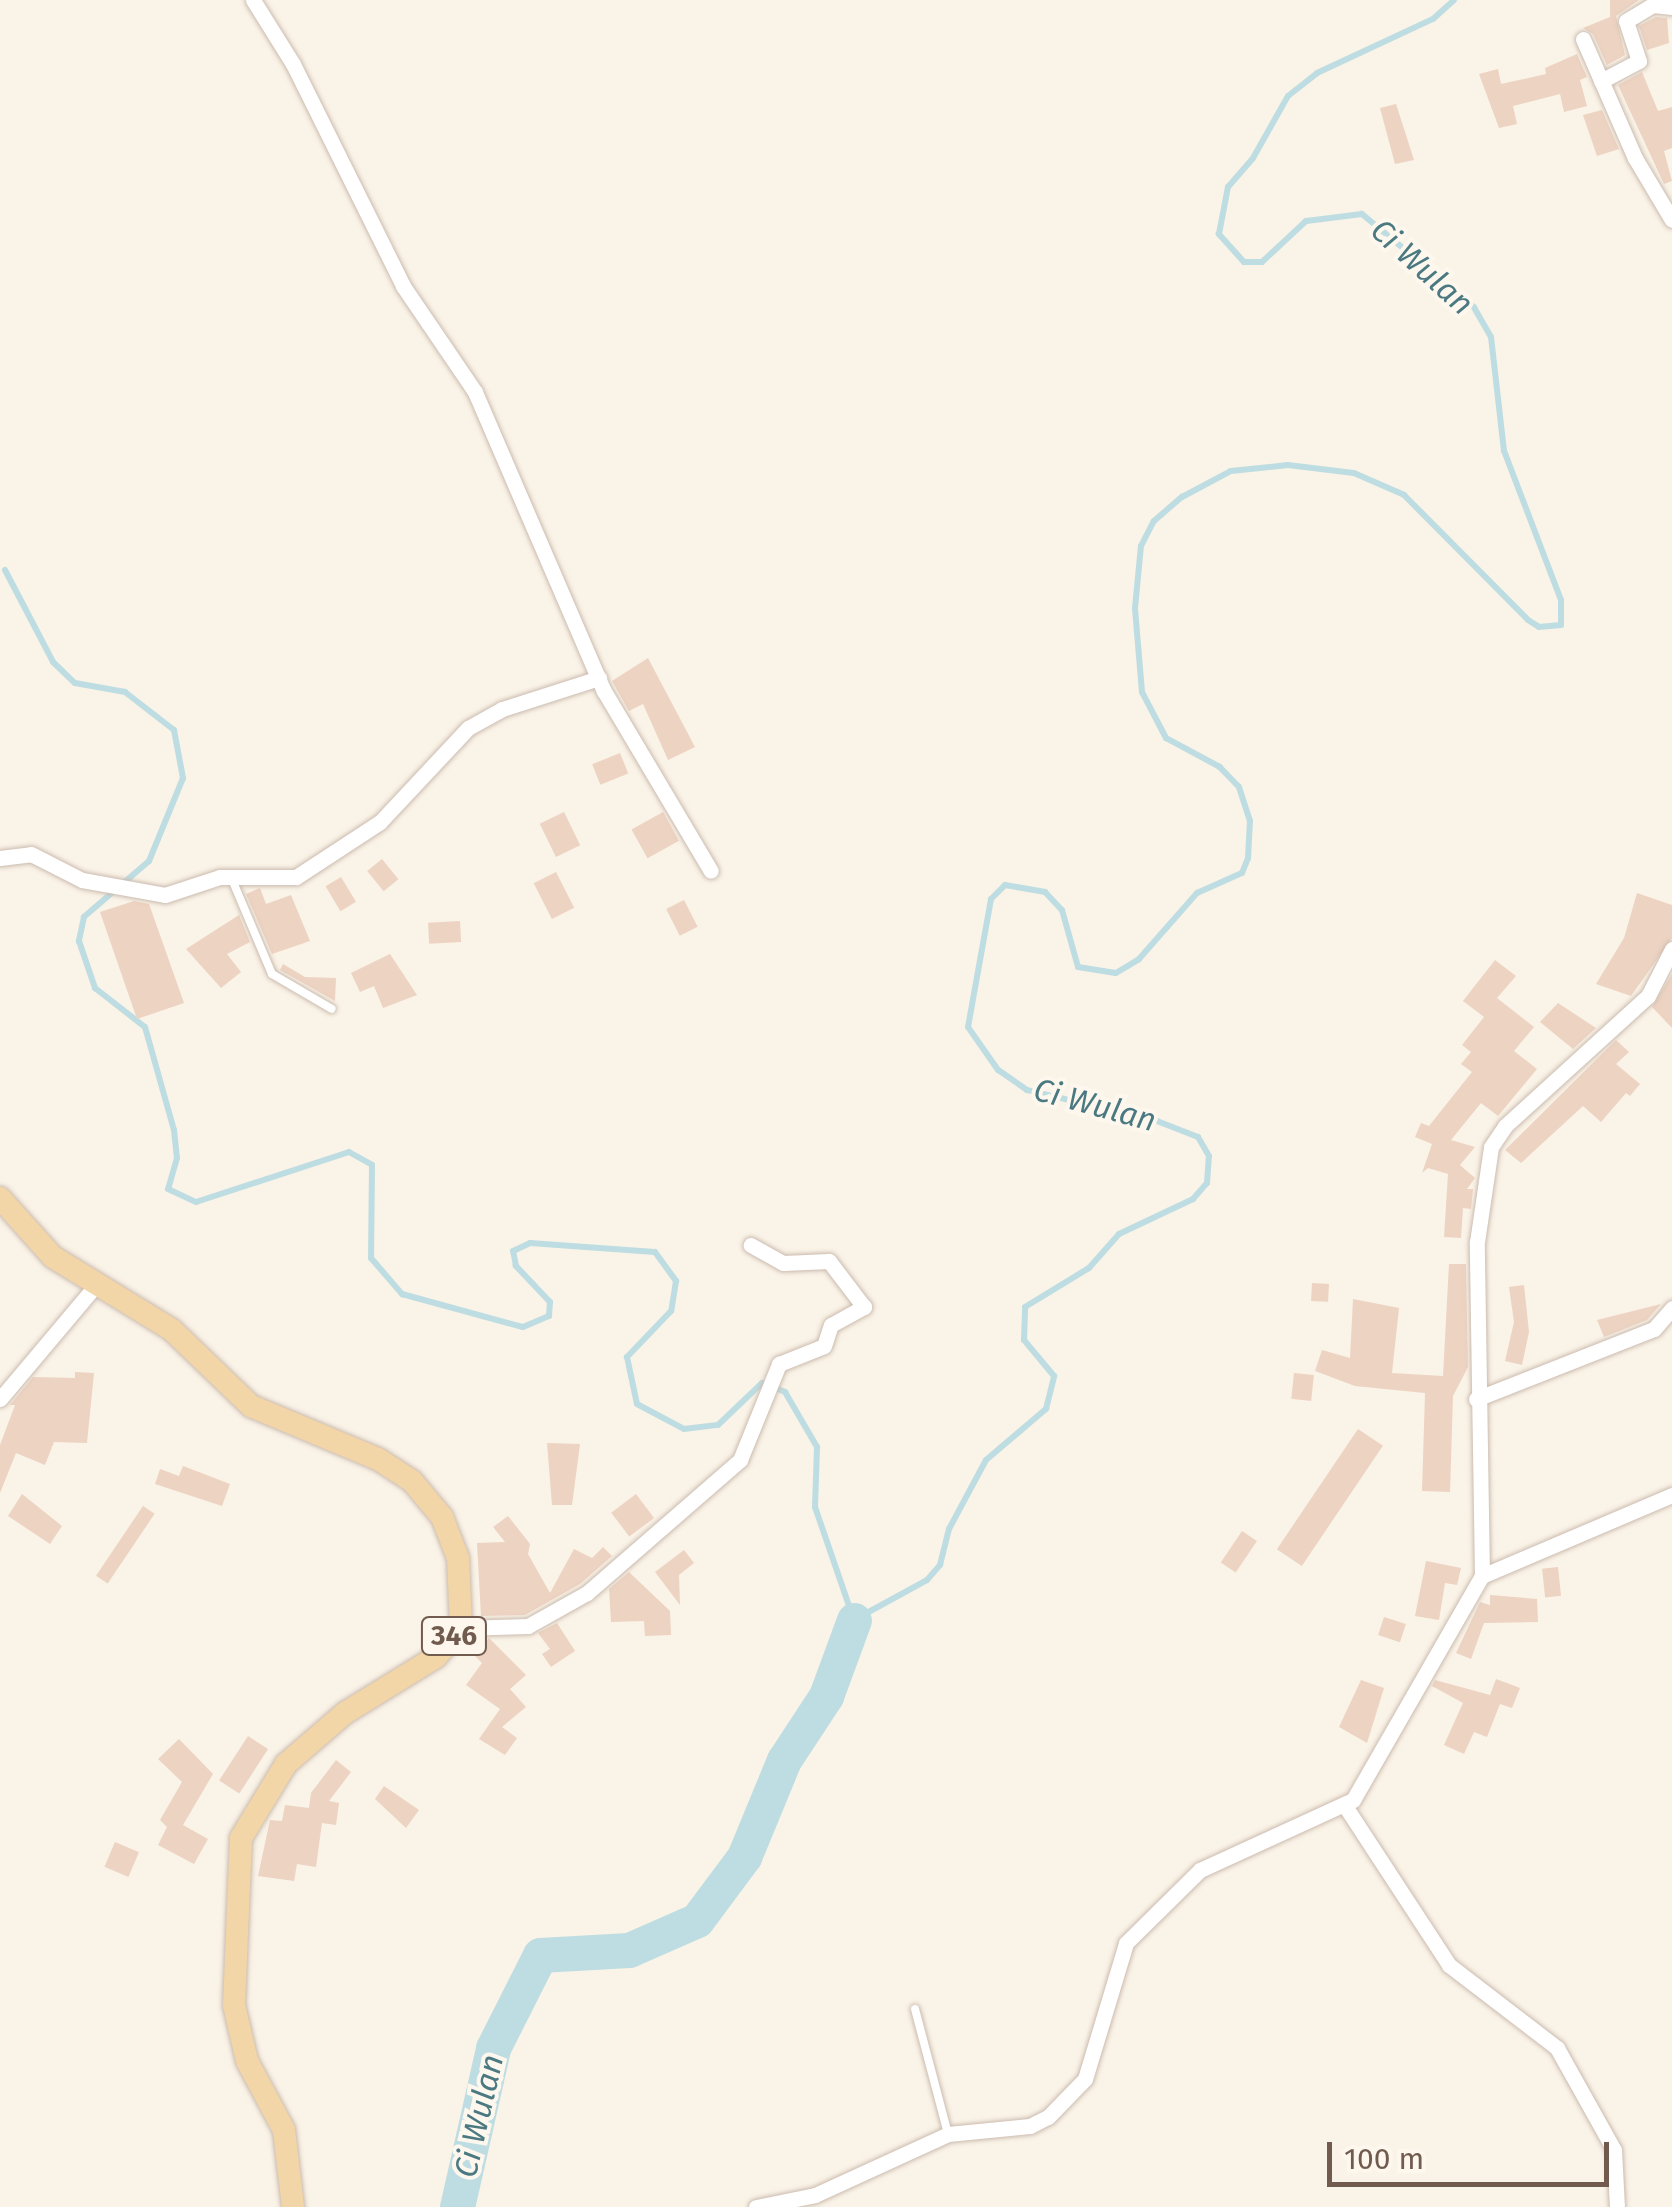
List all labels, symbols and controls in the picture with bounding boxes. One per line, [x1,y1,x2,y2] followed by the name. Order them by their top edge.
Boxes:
[1363,211,1481,323] water label: Ci Wulan
[1030,1070,1160,1140] water label: Ci Wulan
[419,1613,489,1659] road number: 346
[446,2051,512,2181] water label: Ci Wulan
[1332,2122,1614,2184] scale bar
[1344,2141,1424,2177] text: 100 m

